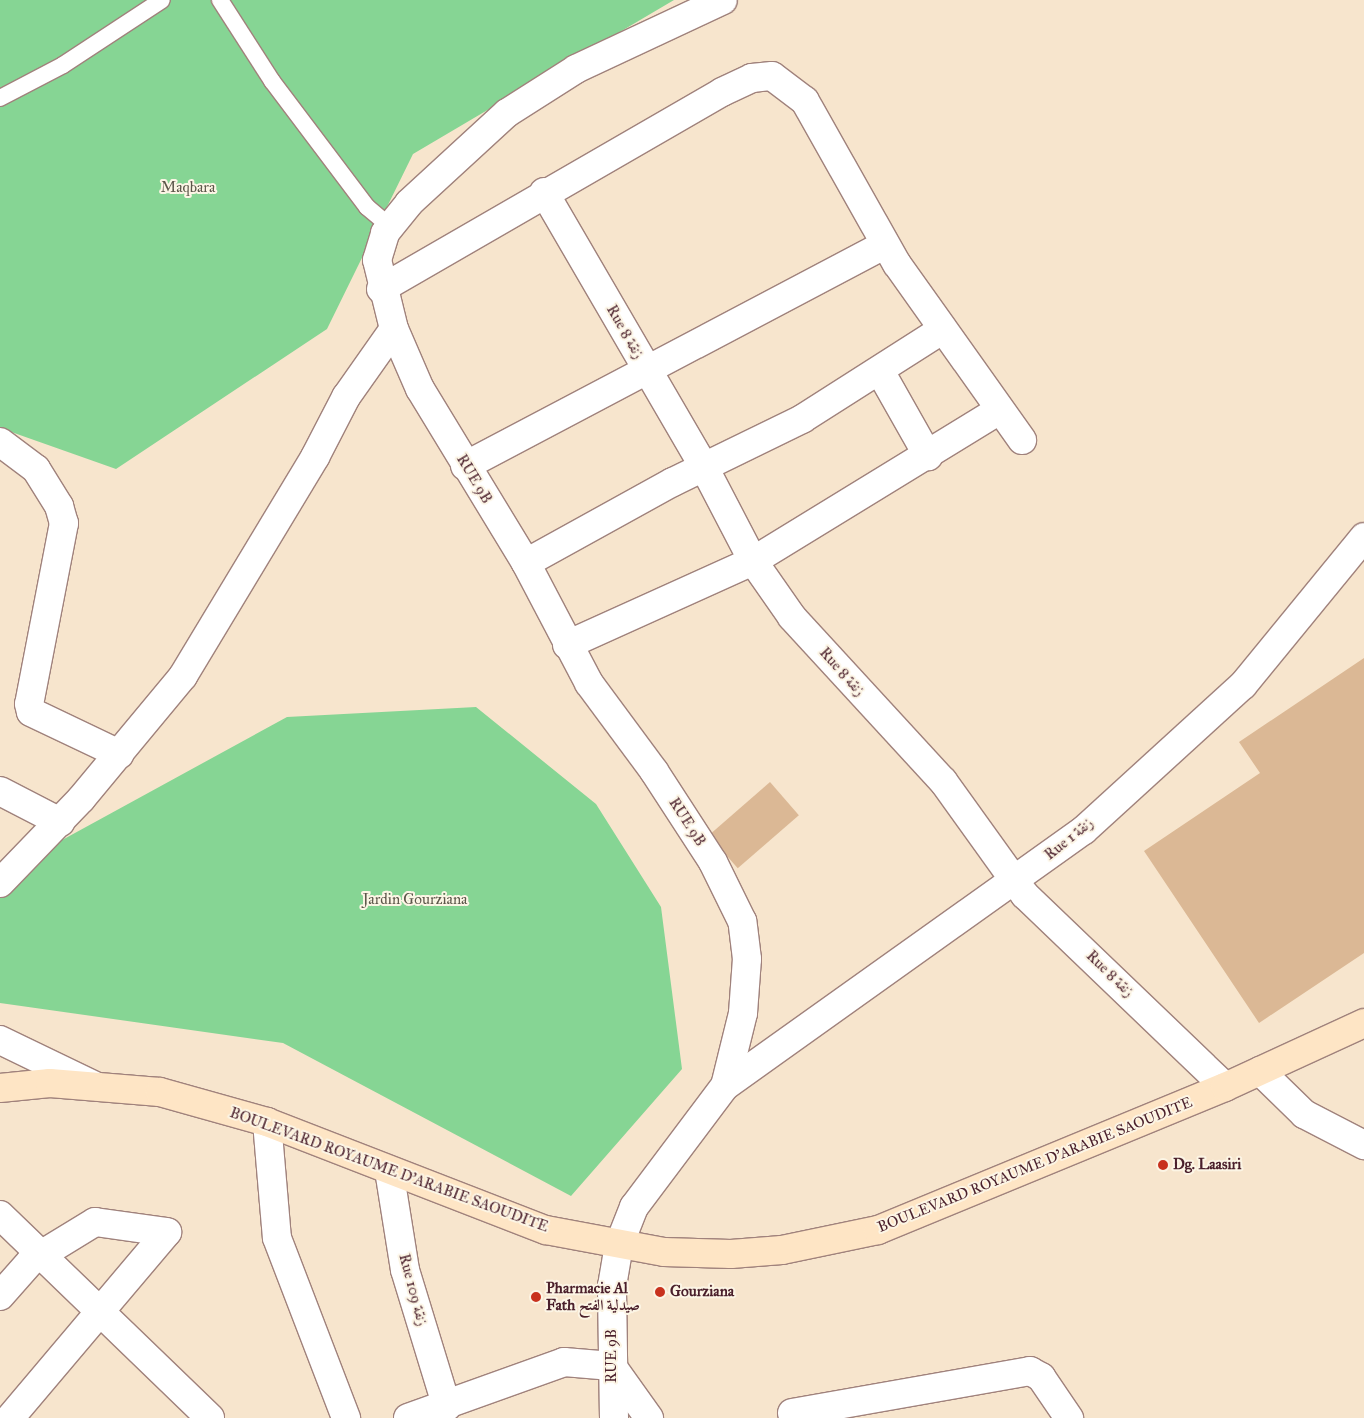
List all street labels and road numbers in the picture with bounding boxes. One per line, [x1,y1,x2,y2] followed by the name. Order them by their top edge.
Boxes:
[602,302,648,362] street label: Rue 8 زنقة
[452,451,496,507] street label: RUE 9B
[815,644,869,700] street label: Rue 8 زنقة
[665,795,709,849] street label: RUE 9B
[1041,814,1097,864] street label: Rue 1 زنقة
[1082,947,1138,1001] street label: Rue 8 زنقة
[875,1093,1195,1237] street label: BOULEVARD ROYAUME D'ARABIE SAOUDITE
[227,1104,551,1236] street label: BOULEVARD ROYAUME D'ARABIE SAOUDITE
[395,1252,431,1328] street label: Rue 109 زنقة
[603,1329,621,1383] street label: RUE 9B

